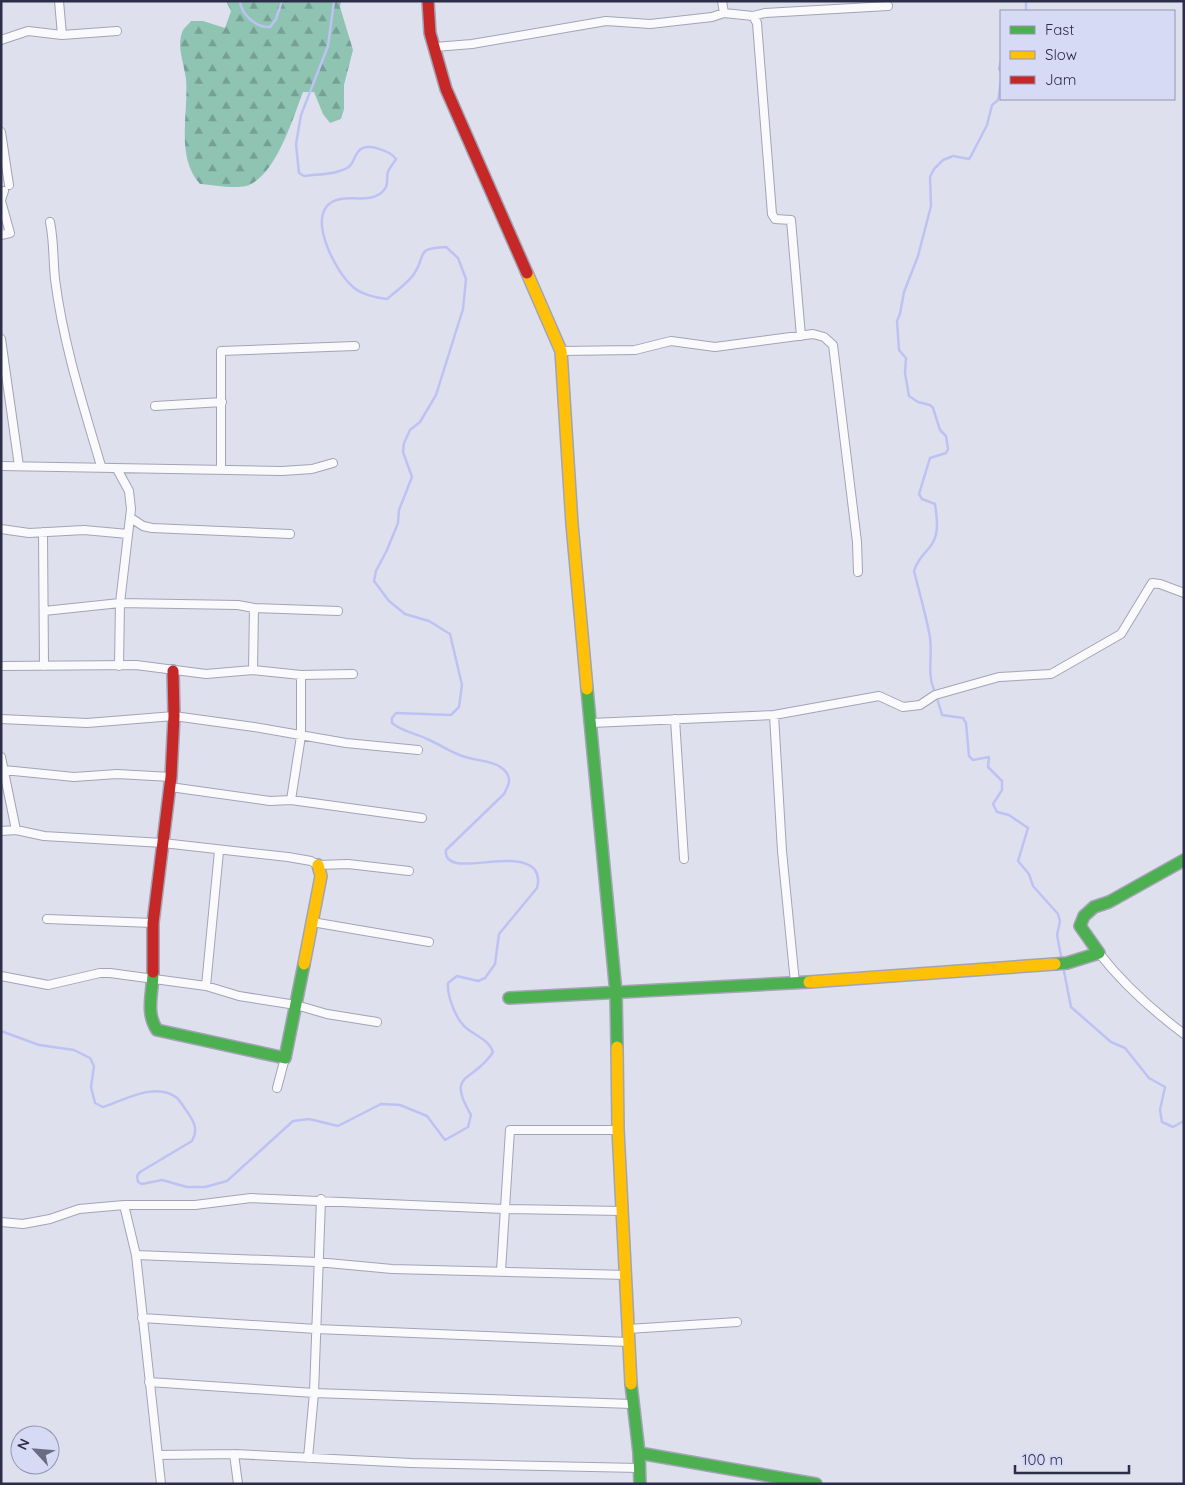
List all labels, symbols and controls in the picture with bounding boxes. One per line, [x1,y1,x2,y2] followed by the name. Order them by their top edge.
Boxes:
[1000,10,1175,100] legend
[1045,20,1074,39] text: Fast
[1045,45,1077,64] text: Slow
[1045,70,1076,89] text: Jam
[10,1425,60,1475] north arrow
[13,1436,34,1453] text: N
[1015,1442,1129,1474] scale bar
[1022,1450,1063,1469] text: 100 m

